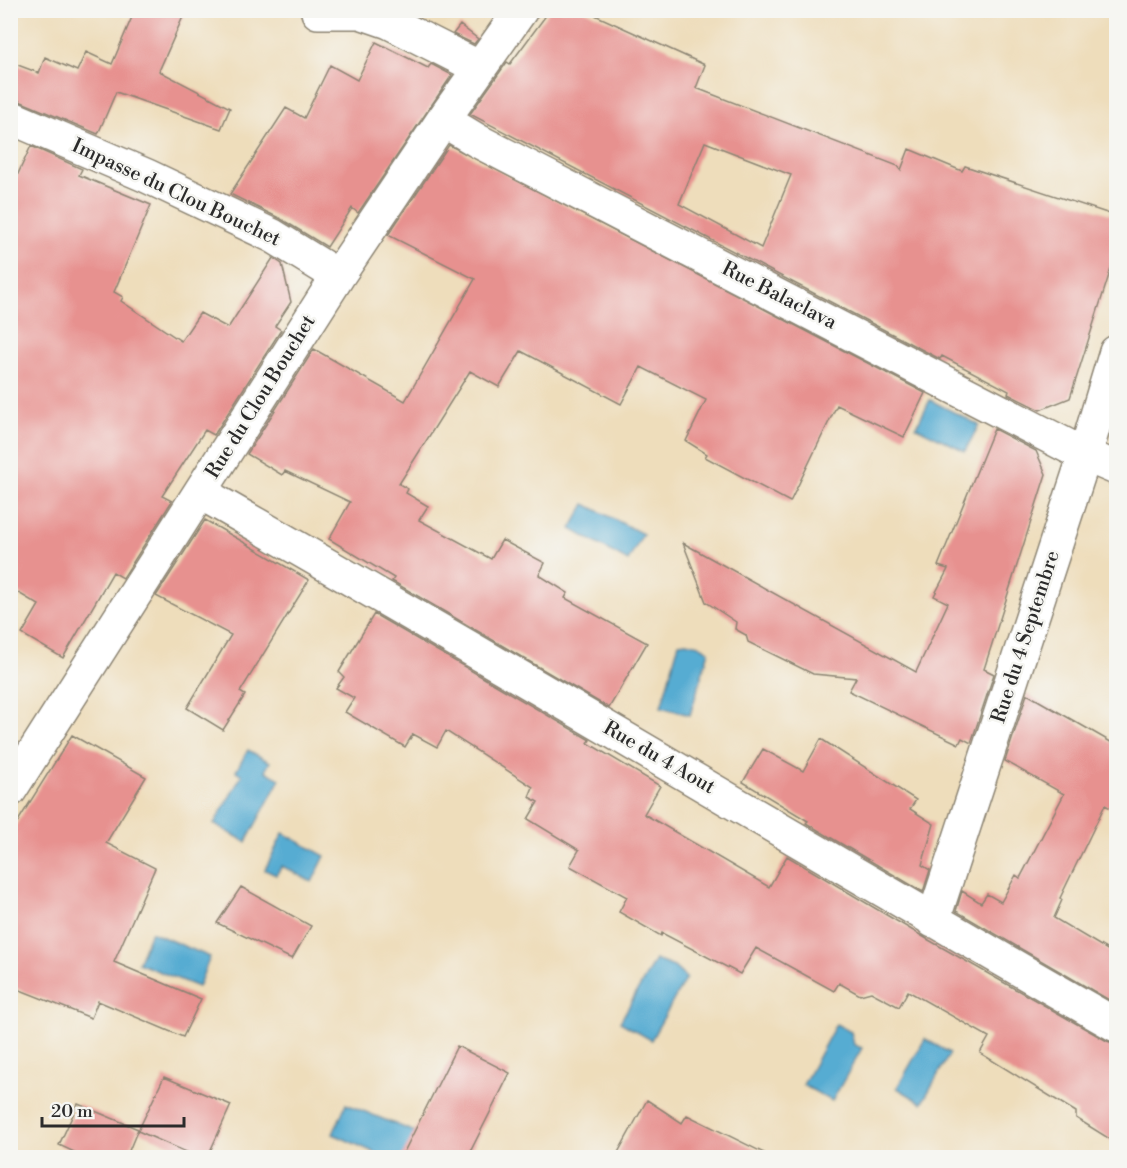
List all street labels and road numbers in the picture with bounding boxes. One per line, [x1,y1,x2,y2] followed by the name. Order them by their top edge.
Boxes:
[68,134,284,252] street label: Impasse du Clou Bouchet
[717,256,841,336] street label: Rue Balaclava
[200,310,322,484] street label: Rue du Clou Bouchet
[986,548,1066,726] street label: Rue du 4 Septembre
[599,716,719,800] street label: Rue du 4 Aout

